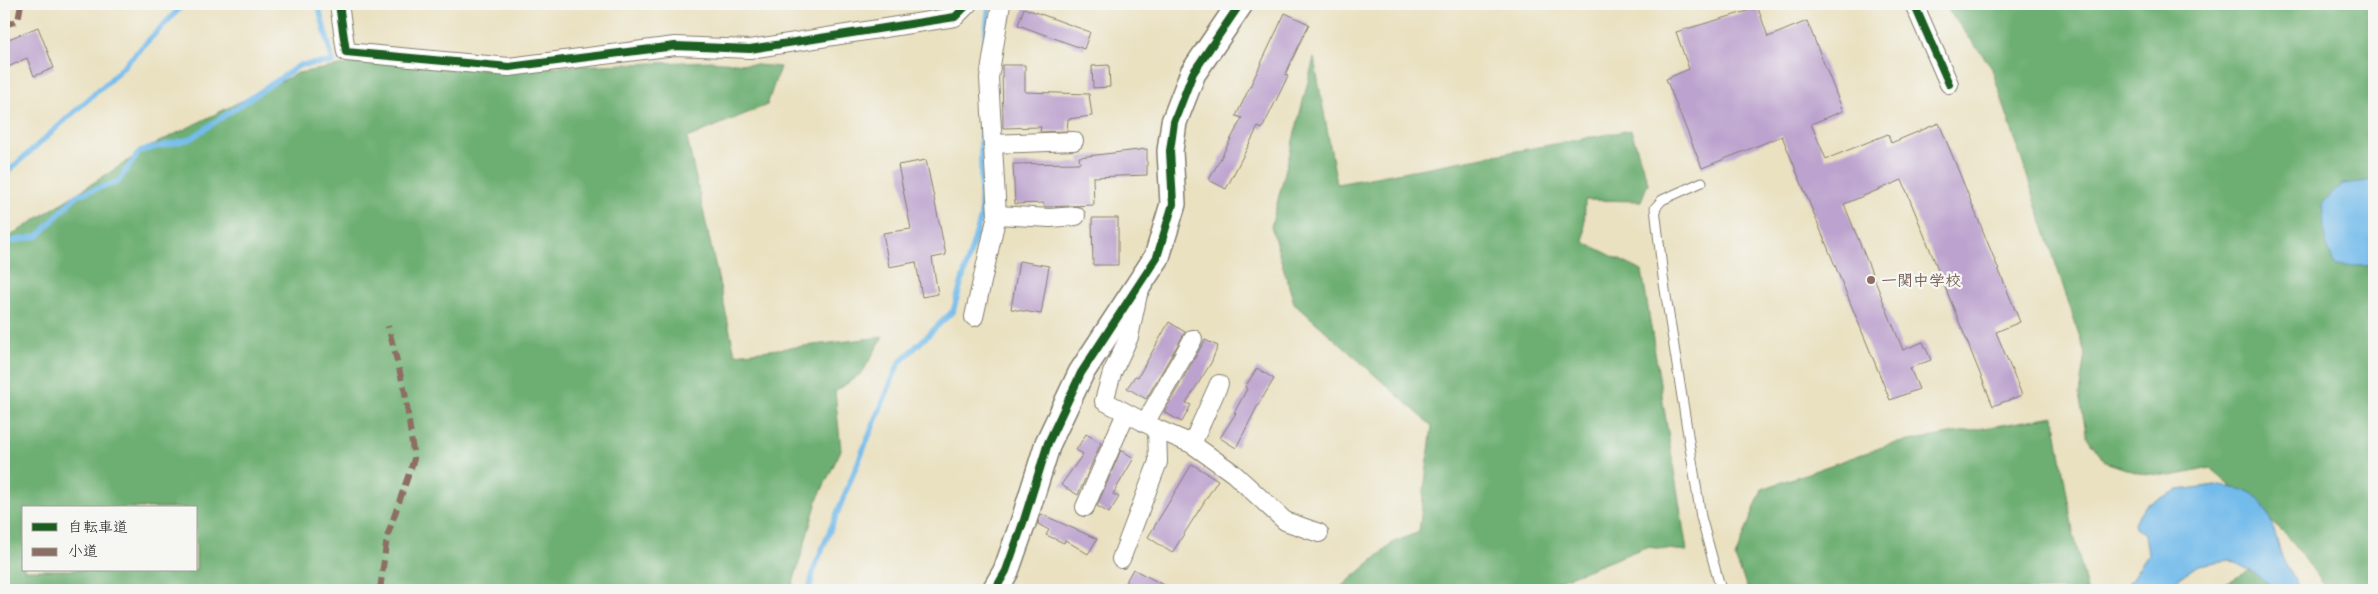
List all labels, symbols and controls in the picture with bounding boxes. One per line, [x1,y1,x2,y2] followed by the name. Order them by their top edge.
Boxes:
[1881,271,1961,294] place label: 一関中学校
[1865,274,1877,286] marker: 一関中学校
[22,506,198,572] legend
[68,518,128,540] text: 自転車道
[68,542,98,564] text: 小道

